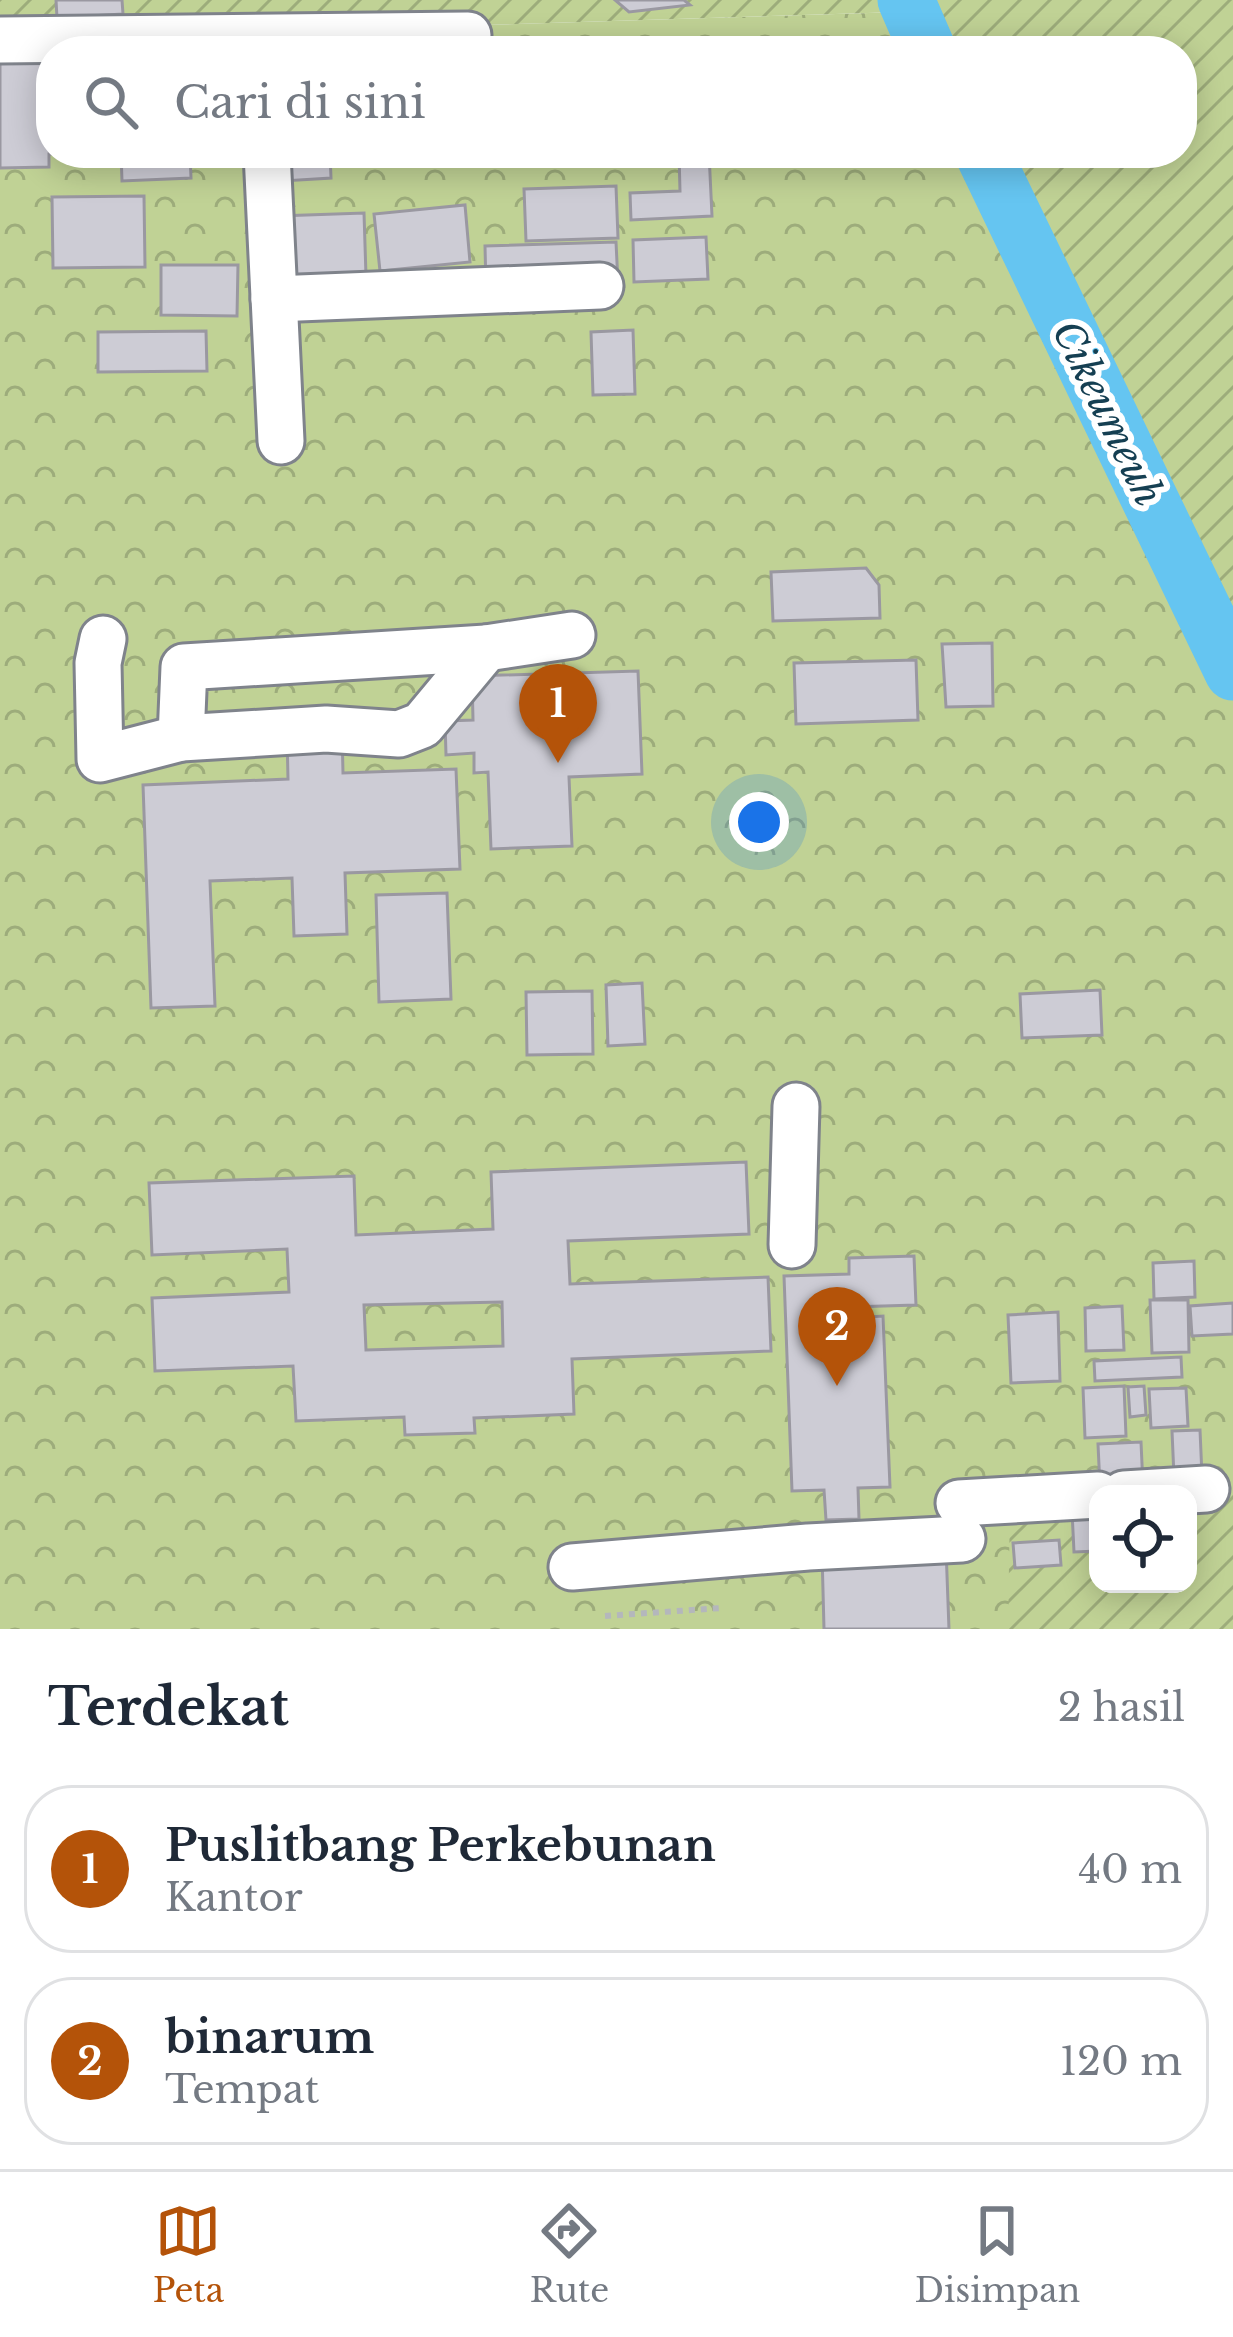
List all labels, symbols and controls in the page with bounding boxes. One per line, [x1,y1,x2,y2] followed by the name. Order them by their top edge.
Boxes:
[36,36,1197,168] search box
[78,69,144,135] icon: search
[174,74,426,130] text: Cari di sini
[1042,313,1173,514] water label: Cikeumeuh
[519,664,597,763] pin: 1
[729,792,789,852] your location
[798,1287,876,1386] pin: 2
[1089,1485,1197,1593] map controls
[1089,1485,1197,1593] button: locate
[48,1676,289,1739] text: Terdekat
[1058,1683,1185,1732] text: 2 hasil
[165,1817,716,1873] text: Puslitbang Perkebunan
[81,1845,99,1894] text: 1
[1078,1845,1182,1894] text: 40 m
[165,1873,303,1922] text: Kantor
[165,2009,374,2065] text: binarum
[77,2037,103,2086] text: 2
[1060,2037,1182,2086] text: 120 m
[165,2065,319,2114] text: Tempat
[153,2198,224,2311] tab: Peta
[530,2198,609,2311] tab: Rute
[915,2198,1080,2311] tab: Disimpan

